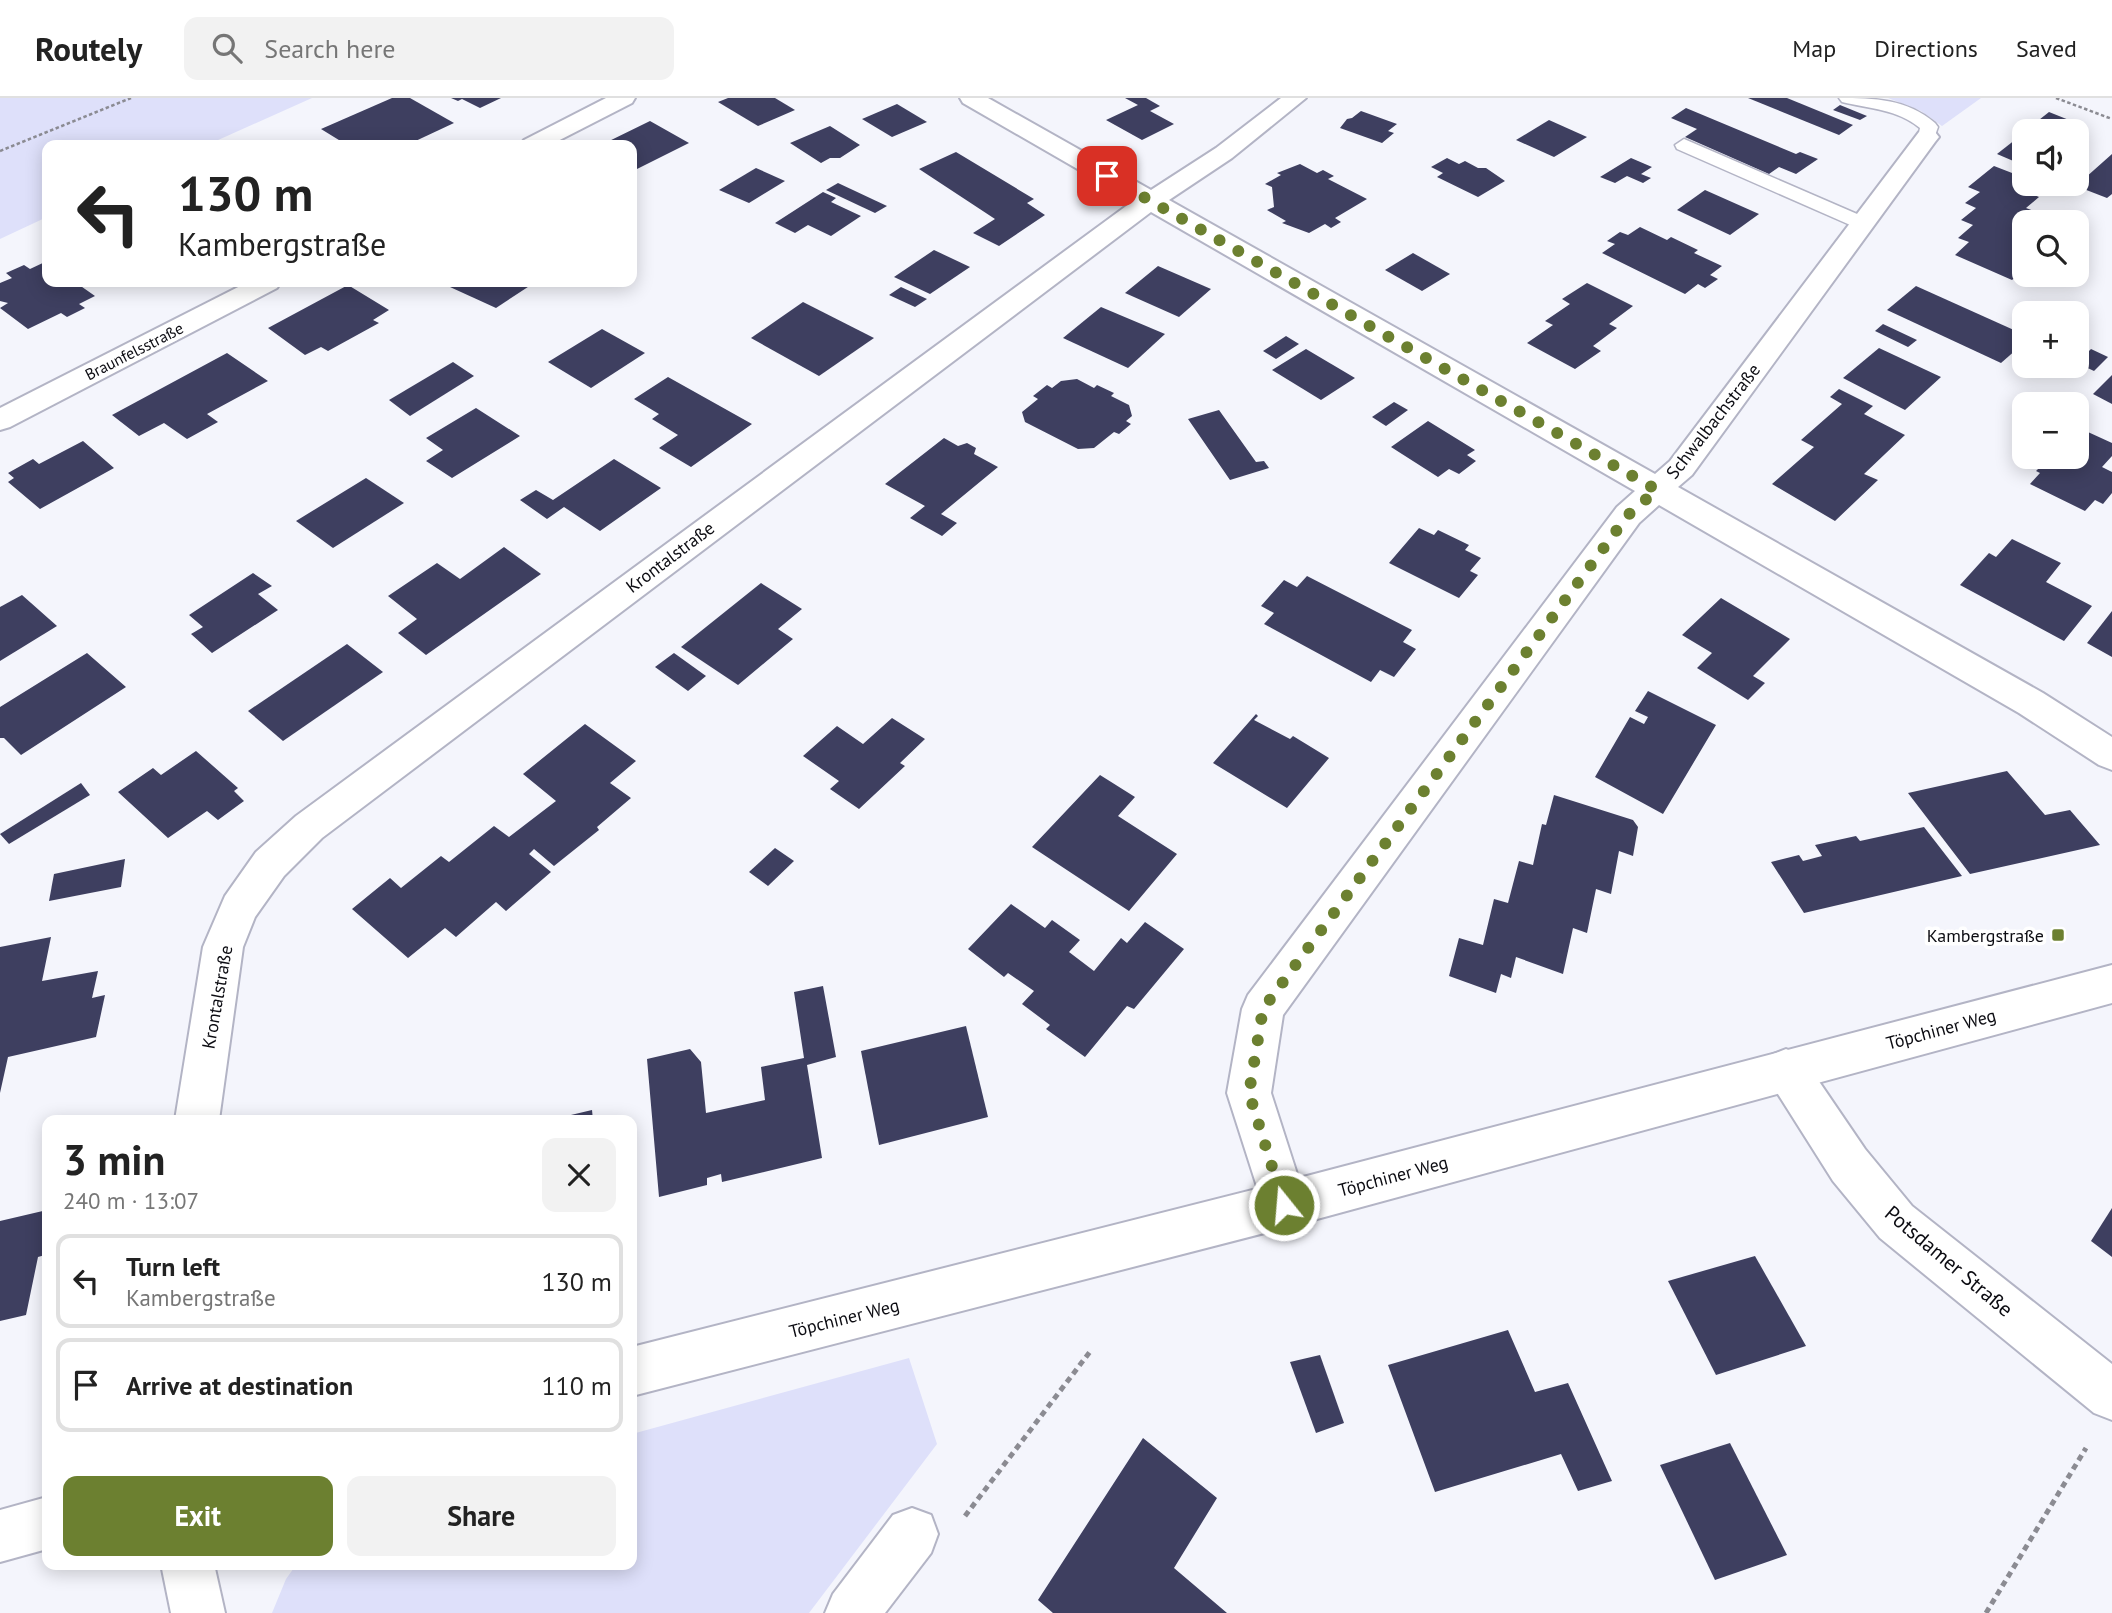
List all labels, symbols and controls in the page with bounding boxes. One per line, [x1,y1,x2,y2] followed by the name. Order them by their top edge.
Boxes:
[184,17,674,80] search box
[35,27,142,70] text: Routely
[208,29,246,67] icon: search
[264,32,395,65] text: Search here
[1792,33,1836,64] text: Map
[1874,33,1978,64] text: Directions
[2016,33,2077,64] text: Saved
[2012,119,2089,469] map controls
[2012,119,2089,196] button: sound
[1077,146,1137,206] pin
[1088,157,1126,195] icon: arrive
[178,161,313,225] text: 130 m
[63,168,154,259] icon: left
[2012,210,2089,287] button: search
[178,223,386,265] text: Kambergstraße
[2012,301,2089,378] button: +
[81,318,187,384] street label: Braunfelsstraße
[1661,359,1765,483] street label: Schwalbachstraße
[2012,392,2089,469] button: −
[621,516,719,598] street label: Krontalstraße
[1927,924,2044,947] place label: Kambergstraße
[2050,927,2066,943] marker: Kambergstraße
[197,943,237,1051] street label: Krontalstraße
[1884,1003,1998,1055] street label: Töpchiner Weg
[63,1132,165,1187] text: 3 min
[542,1138,616,1212] button: close
[1336,1150,1450,1202] street label: Töpchiner Weg
[1247,1168,1321,1242] position arrow
[63,1186,199,1215] text: 240 m · 13:07
[1879,1199,2019,1323] street label: Potsdamer Straße
[126,1250,220,1283] text: Turn left
[67,1262,105,1300] icon: left
[541,1265,612,1298] text: 130 m
[126,1283,276,1312] text: Kambergstraße
[787,1293,901,1343] street label: Töpchiner Weg
[67,1366,105,1404] icon: arrive
[126,1369,353,1402] text: Arrive at destination
[541,1369,612,1402] text: 110 m
[63,1476,333,1556] button: Exit
[347,1476,616,1556] button: Share

